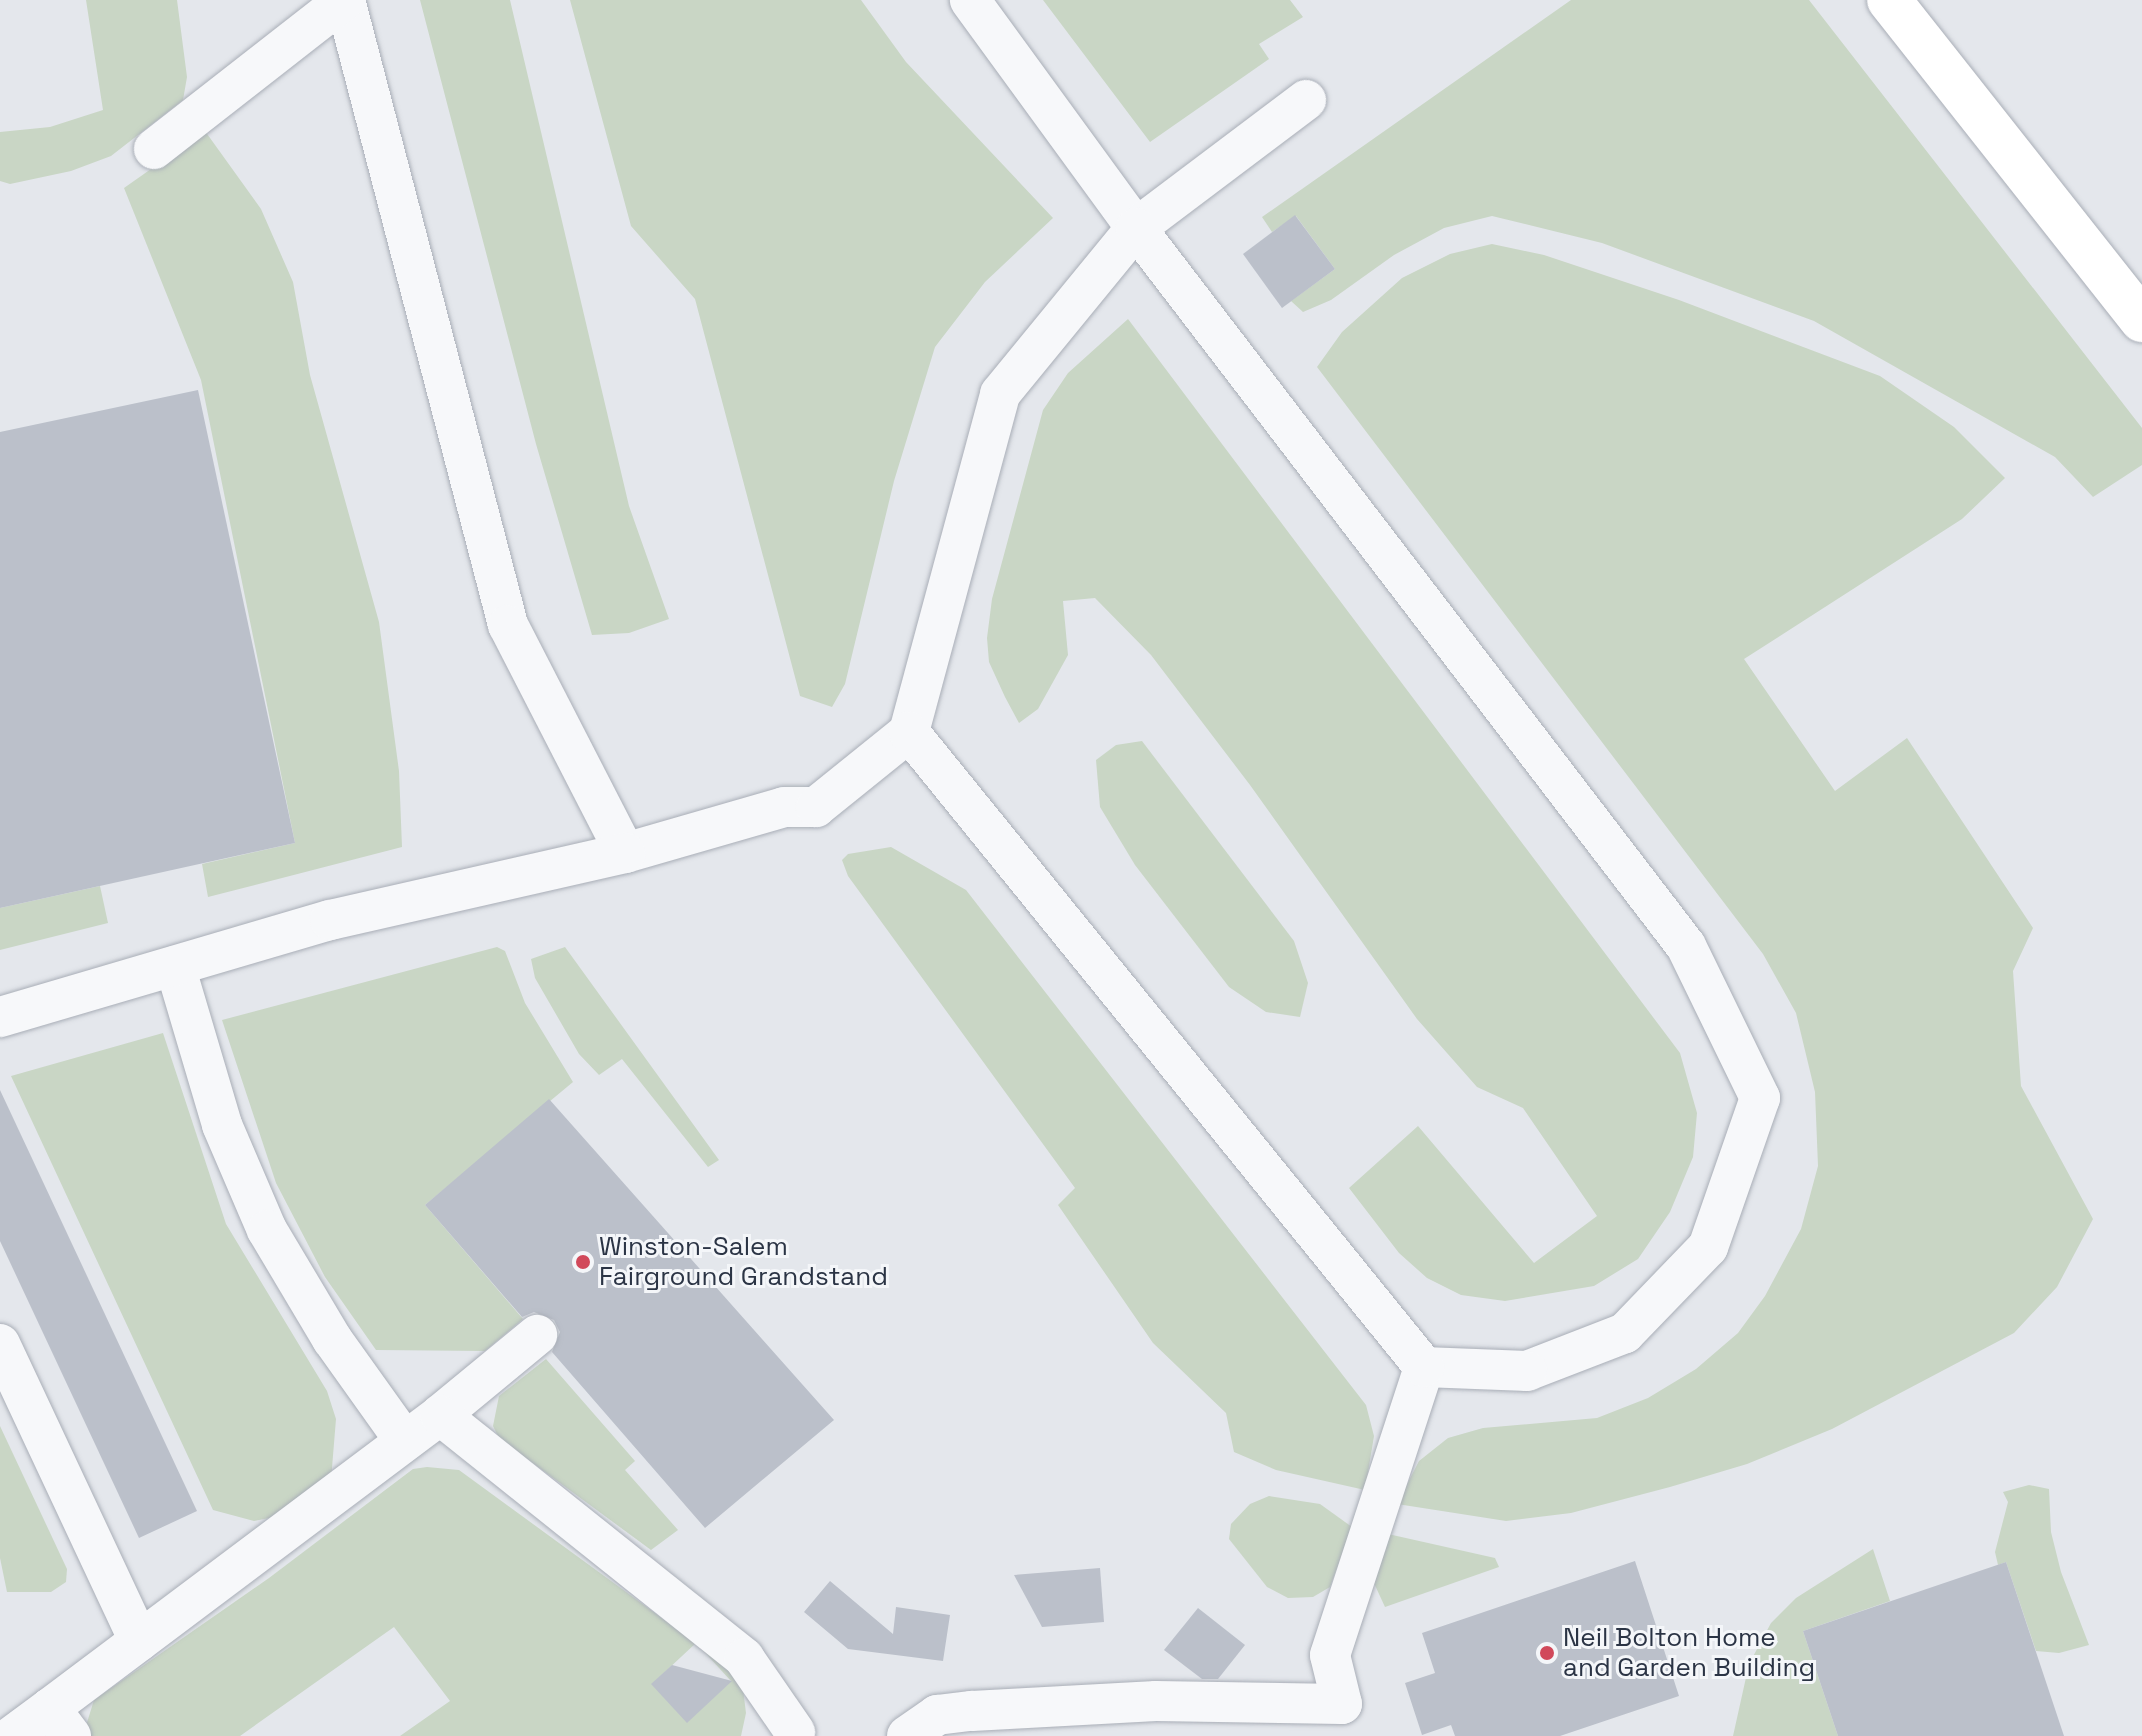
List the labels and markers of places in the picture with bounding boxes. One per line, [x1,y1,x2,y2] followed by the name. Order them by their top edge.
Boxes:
[599,1231,888,1292] place label: Winston-Salem Fairground Grandstand
[574,1253,592,1271] marker: Winston-Salem Fairground Grandstand
[1563,1622,1815,1684] place label: Neil Bolton Home and Garden Building
[1538,1644,1556,1662] marker: Neil Bolton Home and Garden Building

